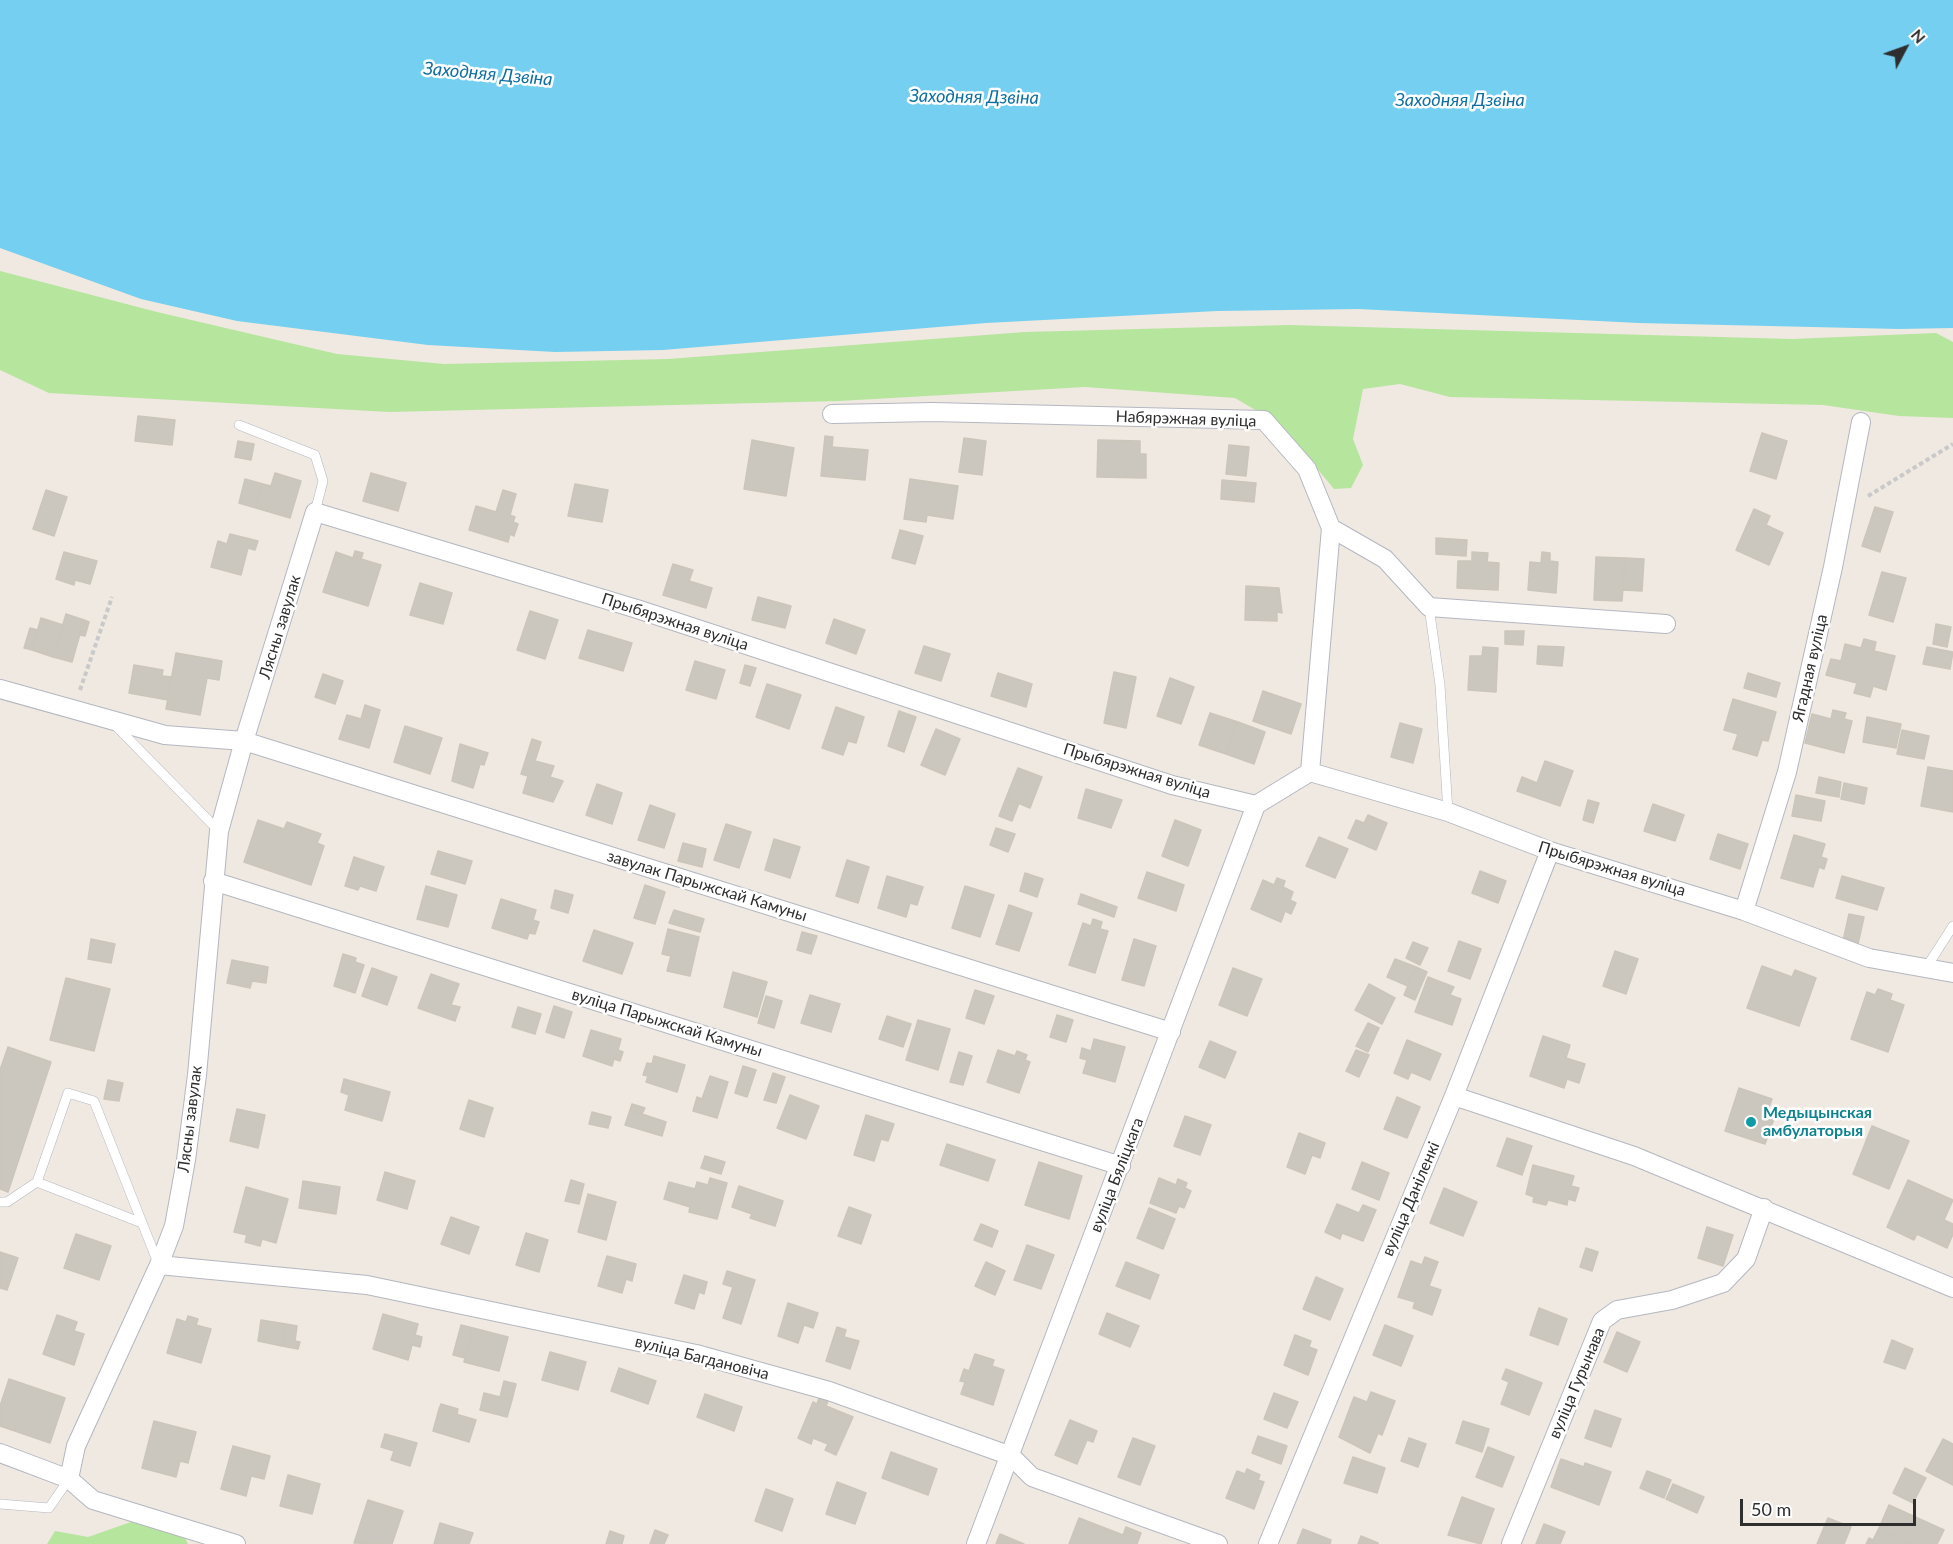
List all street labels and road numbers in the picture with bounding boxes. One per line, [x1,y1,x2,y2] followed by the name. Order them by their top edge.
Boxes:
[1115,407,1257,431] street label: Набярэжная вуліца
[255,573,305,681] street label: Лясны завулак
[599,589,751,655] street label: Прыбярэжная вуліца
[1788,612,1832,724] street label: Ягадная вуліца
[1061,739,1213,803] street label: Прыбярэжная вуліца
[1536,837,1688,901] street label: Прыбярэжная вуліца
[605,846,809,926] street label: завулак Парыжскай Камуны
[569,985,765,1061] street label: вуліца Парыжскай Камуны
[174,1064,206,1174] street label: Лясны завулак
[1086,1115,1148,1235] street label: вуліца Бяліцкага
[1378,1139,1444,1259] street label: вуліца Даніленкі
[1545,1325,1609,1441] street label: вуліца Гурынава
[633,1332,771,1384] street label: вуліца Багдановіча

